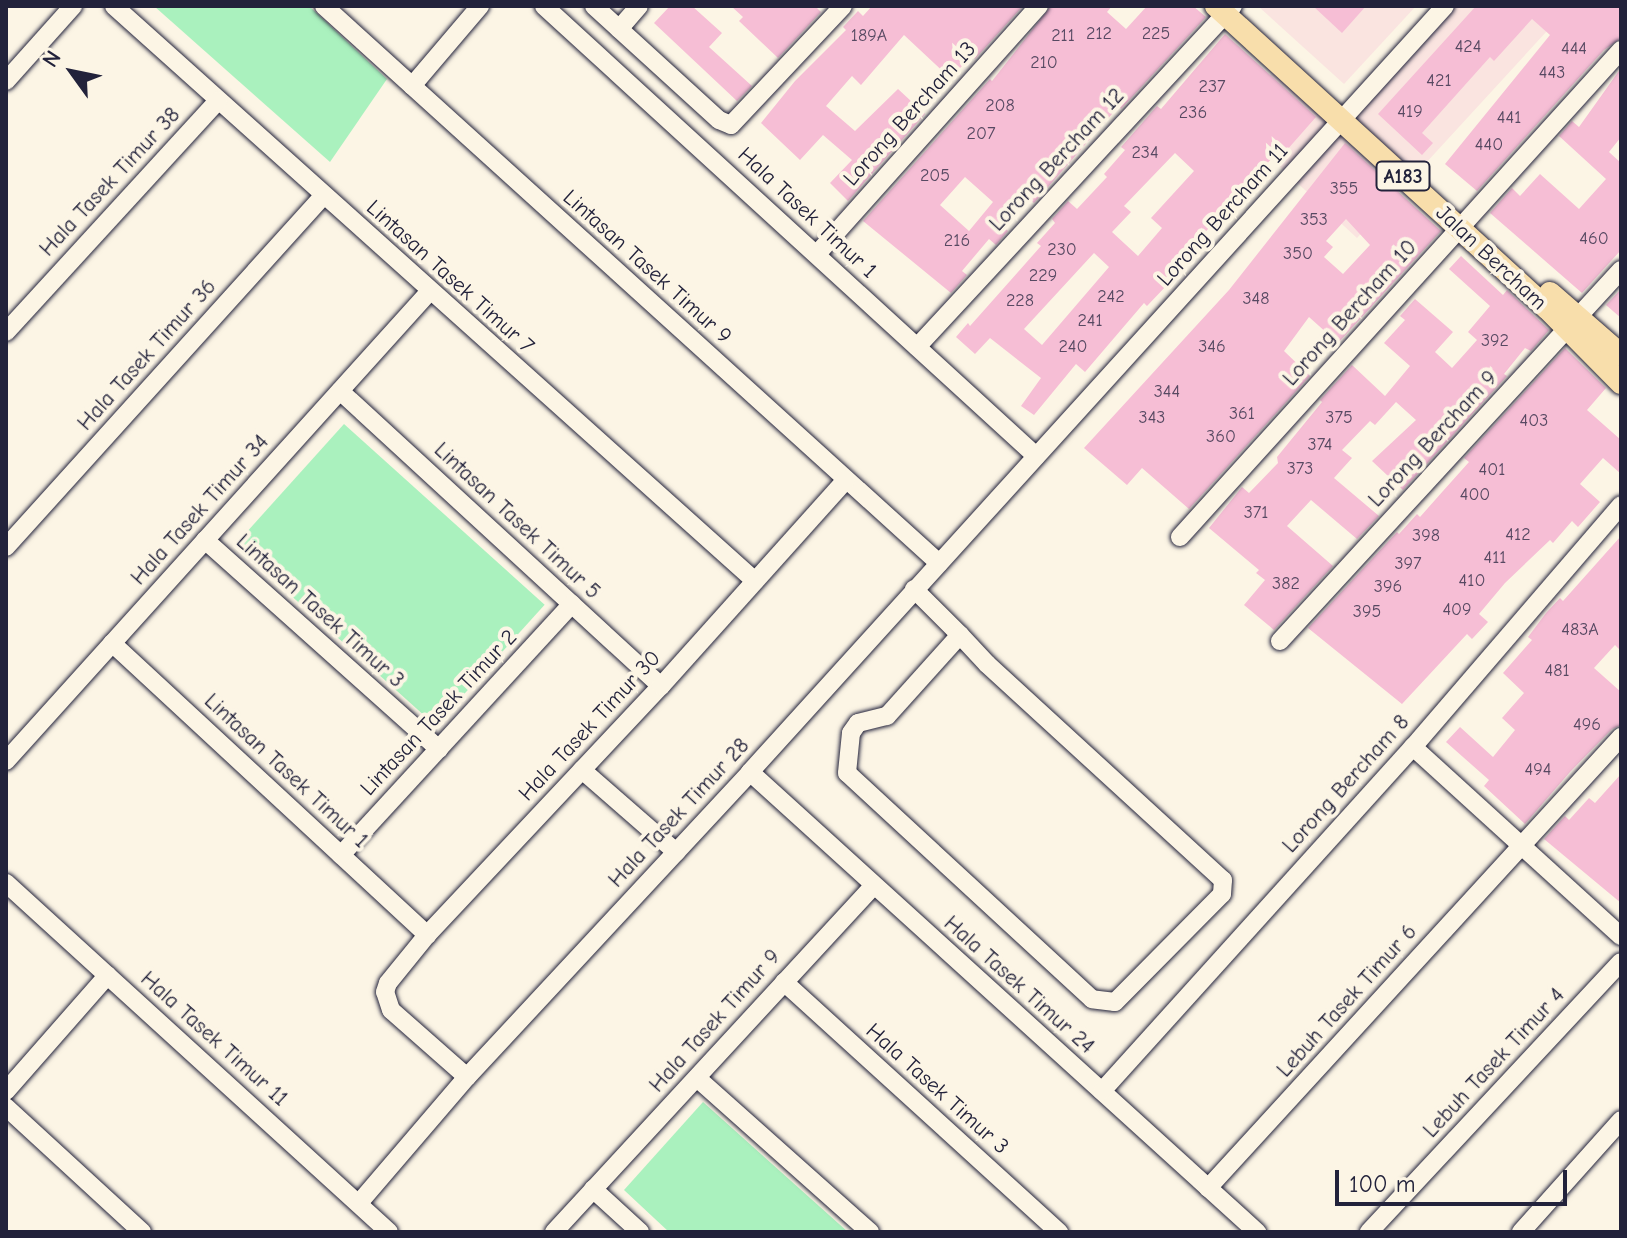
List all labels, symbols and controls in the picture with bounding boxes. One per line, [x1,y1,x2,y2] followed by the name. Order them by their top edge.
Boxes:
[1086,23,1112,45] house number: 212
[1142,23,1170,45] house number: 225
[851,25,887,47] house number: 189A
[1051,25,1075,47] house number: 211
[32,32,112,112] north arrow
[838,36,982,192] street label: Lorong Bercham 13
[1455,36,1481,58] house number: 424
[1561,38,1587,60] house number: 444
[37,46,67,72] text: N
[1030,52,1058,74] house number: 210
[1539,62,1565,84] house number: 443
[1426,70,1452,92] house number: 421
[1198,76,1226,98] house number: 237
[984,83,1130,237] street label: Lorong Bercham 12
[985,95,1015,117] house number: 208
[1397,101,1423,123] house number: 419
[34,102,186,262] street label: Hala Tasek Timur 38
[1179,102,1207,124] house number: 236
[1497,107,1521,129] house number: 441
[967,123,995,145] house number: 207
[1475,134,1503,156] house number: 440
[1152,138,1294,292] street label: Lorong Bercham 11
[732,142,882,284] street label: Hala Tasek Timur 1
[1131,142,1159,164] house number: 234
[1375,160,1431,192] road number: A183
[920,165,950,187] house number: 205
[1330,178,1358,200] house number: 355
[557,184,737,350] street label: Lintasan Tasek Timur 9
[361,195,539,359] street label: Lintasan Tasek Timur 7
[1430,200,1552,316] street label: Jalan Bercham
[1300,209,1328,231] house number: 353
[1579,228,1609,250] house number: 460
[944,230,970,252] house number: 216
[1277,234,1423,392] street label: Lorong Bercham 10
[1047,239,1077,261] house number: 230
[1283,243,1313,265] house number: 350
[1029,265,1057,287] house number: 229
[72,274,222,436] street label: Hala Tasek Timur 36
[1097,286,1125,308] house number: 242
[1242,288,1270,310] house number: 348
[1006,290,1034,312] house number: 228
[1077,310,1103,332] house number: 241
[1481,330,1509,352] house number: 392
[1059,336,1087,358] house number: 240
[1198,336,1226,358] house number: 346
[1363,365,1503,513] street label: Lorong Bercham 9
[1154,381,1180,403] house number: 344
[1229,403,1255,425] house number: 361
[1139,407,1165,429] house number: 343
[1325,407,1353,429] house number: 375
[1520,410,1548,432] house number: 403
[1206,426,1236,448] house number: 360
[125,429,275,591] street label: Hala Tasek Timur 34
[1308,434,1332,456] house number: 374
[428,437,606,605] street label: Lintasan Tasek Timur 5
[1287,458,1313,480] house number: 373
[1479,459,1505,481] house number: 401
[1460,484,1490,506] house number: 400
[1244,502,1268,524] house number: 371
[1505,524,1531,546] house number: 412
[1412,525,1440,547] house number: 398
[230,529,410,693] street label: Lintasan Tasek Timur 3
[1484,547,1506,569] house number: 411
[1394,553,1422,575] house number: 397
[1459,570,1485,592] house number: 410
[1272,573,1300,595] house number: 382
[1374,576,1402,598] house number: 396
[1442,599,1472,621] house number: 409
[1353,601,1381,623] house number: 395
[1561,619,1599,641] house number: 483A
[355,624,523,802] street label: Lintasan Tasek Timur 2
[513,645,667,807] street label: Hala Tasek Timur 30
[1544,660,1570,682] house number: 481
[198,688,374,854] street label: Lintasan Tasek Timur 1
[1277,709,1415,859] street label: Lorong Bercham 8
[1573,714,1601,736] house number: 496
[603,733,755,893] street label: Hala Tasek Timur 28
[1525,759,1551,781] house number: 494
[938,910,1100,1060] street label: Hala Tasek Timur 24
[1271,919,1423,1083] street label: Lebuh Tasek Timur 6
[644,944,786,1098] street label: Hala Tasek Timur 9
[135,966,293,1112] street label: Hala Tasek Timur 11
[1418,983,1570,1143] street label: Lebuh Tasek Timur 4
[860,1018,1014,1160] street label: Hala Tasek Timur 3
[1339,1154,1571,1204] scale bar
[1349,1170,1416,1198] text: 100 m

